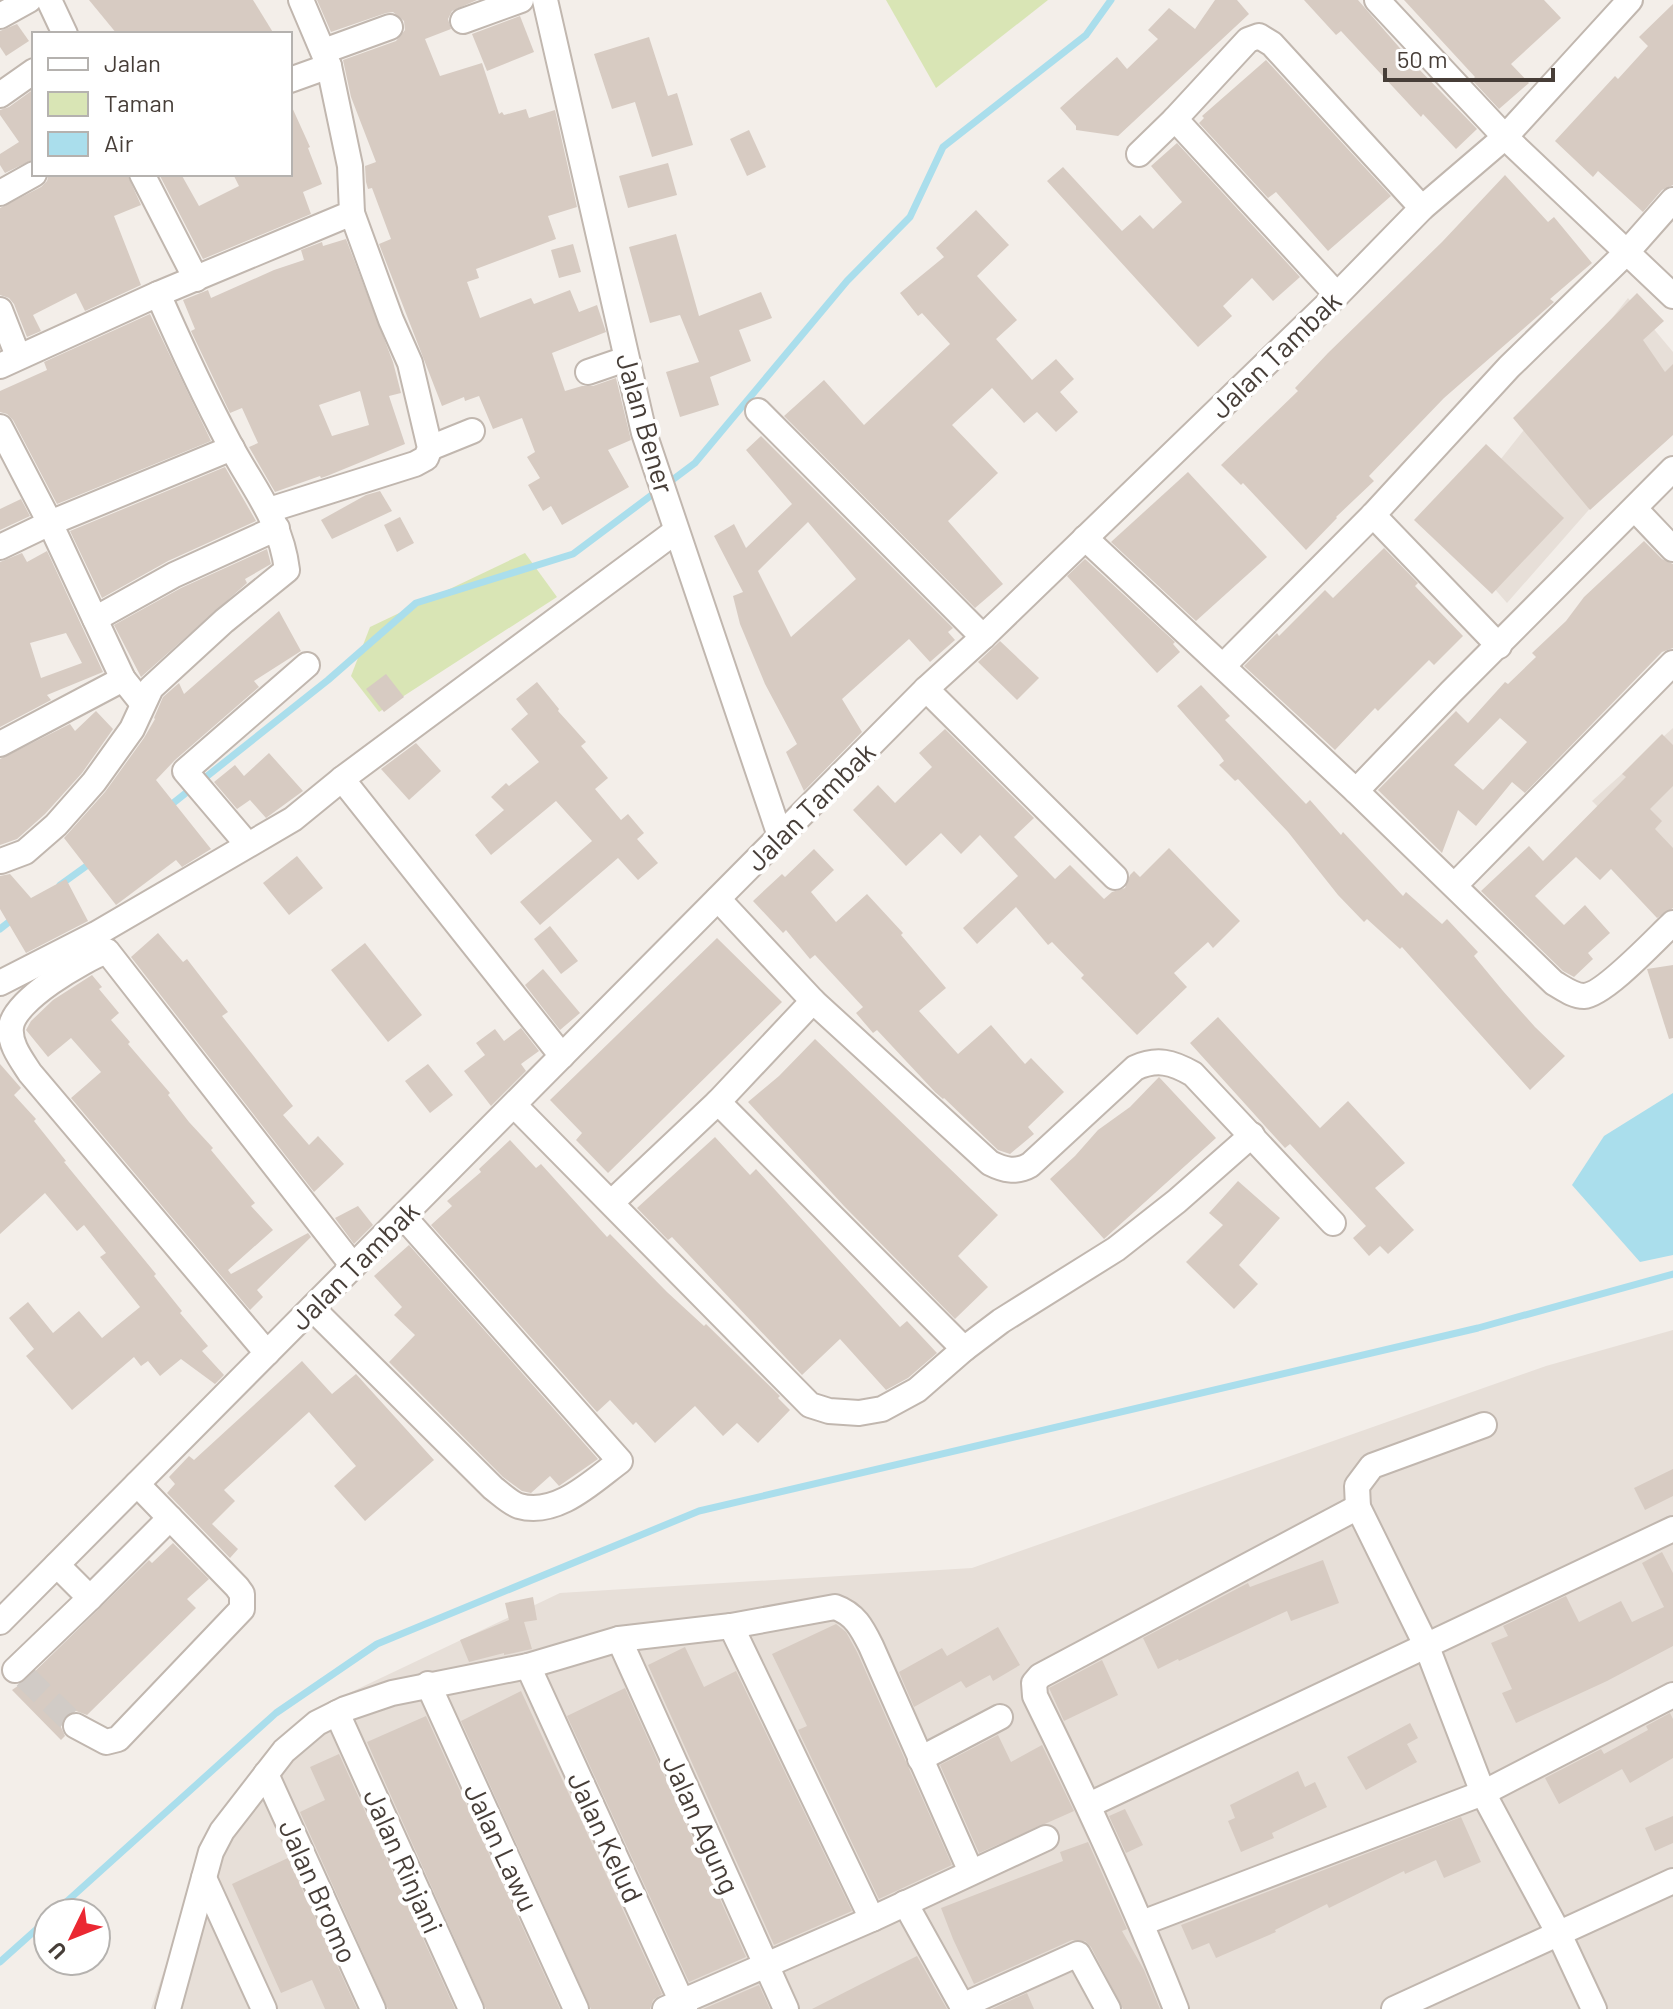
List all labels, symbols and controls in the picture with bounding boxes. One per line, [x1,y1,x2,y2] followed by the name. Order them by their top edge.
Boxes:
[32,32,292,176] legend
[1385,32,1553,82] scale bar
[1397,44,1448,73] text: 50 m
[104,48,161,77] text: Jalan
[104,88,175,117] text: Taman
[104,128,134,157] text: Air
[1203,283,1347,425] street label: Jalan Tambak
[610,349,682,497] street label: Jalan Bener
[738,734,882,878] street label: Jalan Tambak
[282,1193,426,1337] street label: Jalan Tambak
[656,1749,748,1899] street label: Jalan Agung
[561,1766,651,1908] street label: Jalan Kelud
[458,1778,546,1916] street label: Jalan Lawu
[357,1783,451,1939] street label: Jalan Rinjani
[272,1814,366,1968] street label: Jalan Bromo
[32,1897,112,1977] north arrow
[42,1937,71,1965] text: U

